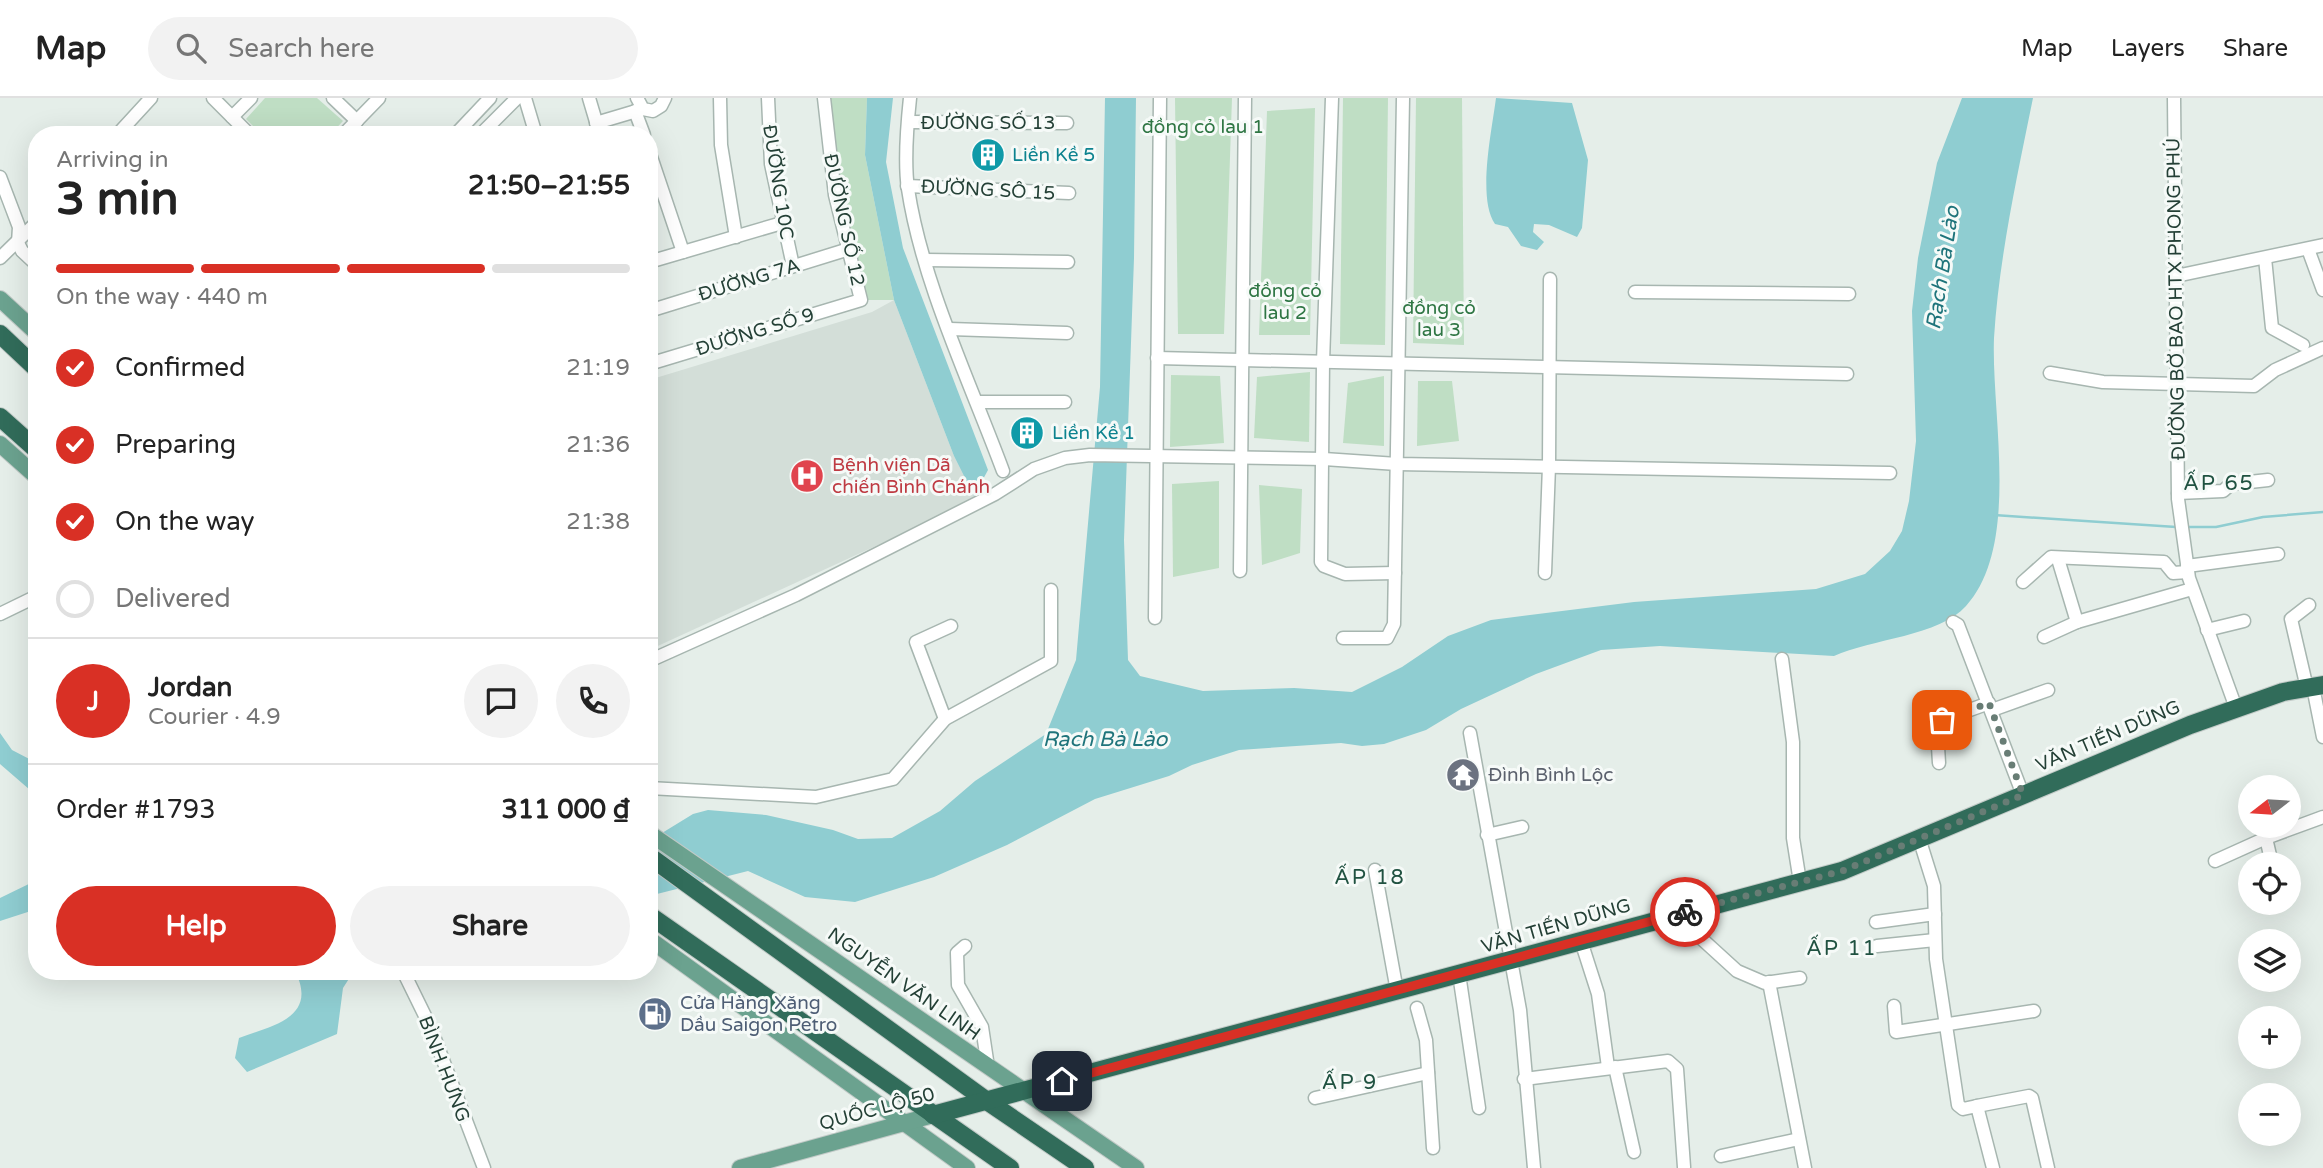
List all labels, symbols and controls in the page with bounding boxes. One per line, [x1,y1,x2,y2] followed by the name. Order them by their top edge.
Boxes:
[148,17,638,80] search box
[35,29,106,68] text: Map
[172,29,210,67] icon: search
[228,33,374,64] text: Search here
[2021,34,2073,63] text: Map
[2111,34,2185,63] text: Layers
[2223,34,2288,63] text: Share
[921,110,1055,134] street label: ĐƯỜNG SỐ 13
[1142,116,1264,138] park label: đồng cỏ lau 1
[758,123,799,241] street label: ĐƯỜNG 10C
[969,136,1007,174] building icon: Liền Kề 5
[2161,137,2190,461] street label: ĐƯỜNG BỜ BAO HTX PHONG PHÚ
[1012,144,1095,166] place label: Liền Kề 5
[56,146,169,174] text: Arriving in
[819,151,871,288] street label: ĐƯỜNG SỐ 12
[468,170,630,201] text: 21:50–21:55
[56,172,179,227] text: 3 min
[920,174,1056,205] street label: ĐƯỜNG SÔ 15
[1921,203,1965,332] water label: Rạch Bà Lào
[695,253,802,306] street label: ĐƯỜNG 7A
[1248,280,1322,324] park label: đồng cỏ lau 2
[56,283,268,311] text: On the way · 440 m
[1402,297,1476,341] park label: đồng cỏ lau 3
[692,302,817,360] street label: ĐƯỜNG SỐ 9
[56,349,94,387] icon: check
[115,352,245,383] text: Confirmed
[566,354,630,382] text: 21:19
[1008,414,1046,452] building icon: Liền Kề 1
[1052,422,1135,444] place label: Liền Kề 1
[56,426,94,464] icon: check
[115,429,236,460] text: Preparing
[566,431,630,459] text: 21:36
[832,454,990,498] place label: Bệnh viện Dã chiến Bình Chánh
[788,457,826,495] hospital icon: Bệnh viện Dã chiến Bình Chánh
[2183,469,2255,496] district label: ẤP 65
[56,503,94,541] icon: check
[115,506,255,537] text: On the way
[566,508,630,536] text: 21:38
[115,583,231,614] text: Delivered
[464,664,538,738] button: chat
[556,664,630,738] button: phone
[148,672,232,703] text: Jordan
[87,686,99,717] text: J
[1912,690,1972,750] pin
[2032,694,2183,776] street label: VĂN TIẾN DŨNG
[1923,701,1961,739] icon: bag
[148,703,281,731] text: Courier · 4.9
[1043,727,1169,752] water label: Rạch Bà Lào
[1444,756,1482,794] temple icon: Đình Bình Lộc
[1488,764,1613,786] place label: Đình Bình Lộc
[2238,775,2301,838] north arrow
[2238,775,2301,1146] map controls
[56,794,216,825] text: Order #1793
[501,794,630,825] text: 311 000 ₫
[2238,852,2301,915] button: locate
[1334,863,1406,890] district label: ẤP 18
[1650,877,1720,947] courier
[56,886,336,966] button: Help
[350,886,630,966] button: Share
[1478,892,1633,958] street label: VĂN TIẾN DŨNG
[1666,893,1704,931] icon: bike
[823,921,986,1045] street label: NGUYỄN VĂN LINH
[2238,929,2301,992] button: layers
[1806,934,1878,961] district label: ẤP 11
[680,992,837,1036] place label: Cửa Hàng Xăng Dầu Saigon Petro
[636,995,674,1033] fuel station icon: Cửa Hàng Xăng Dầu Saigon Petro
[2238,1006,2301,1069] button: +
[414,1013,475,1125] street label: BÌNH HƯNG
[1032,1051,1092,1111] pin
[1043,1062,1081,1100] icon: home
[1322,1068,1378,1095] district label: ẤP 9
[816,1081,937,1135] street label: QUỐC LỘ 50
[2238,1083,2301,1146] button: −

